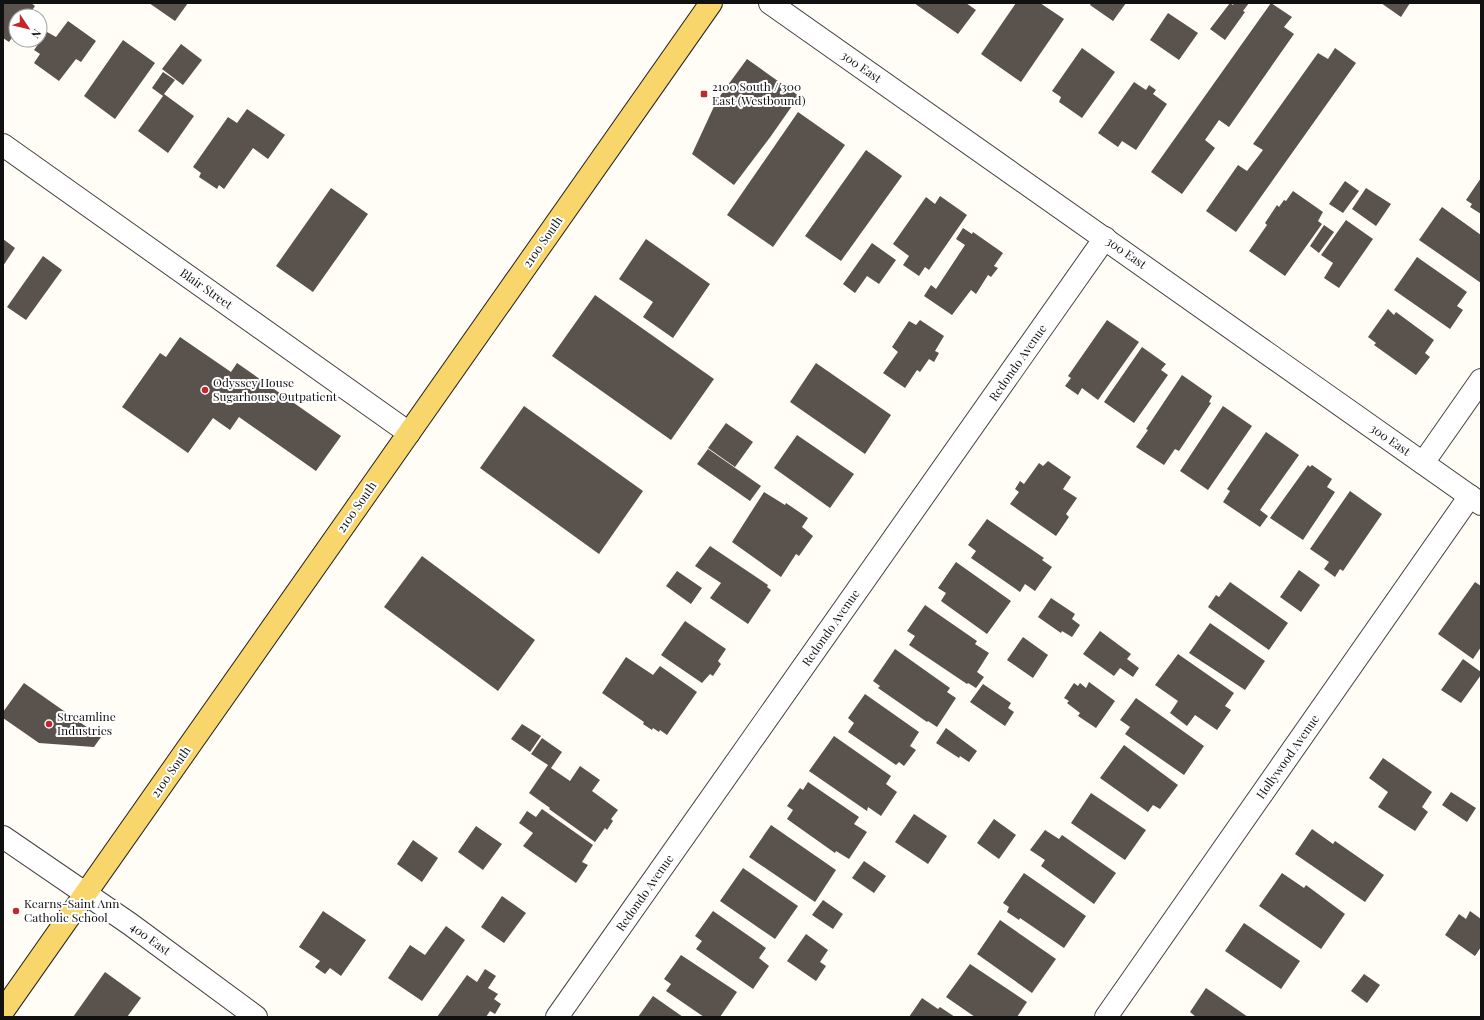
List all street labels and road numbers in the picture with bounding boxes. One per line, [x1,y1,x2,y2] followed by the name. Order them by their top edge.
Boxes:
[838,47,885,86] street label: 300 East
[519,213,566,270] street label: 2100 South
[1103,233,1150,272] street label: 300 East
[177,264,237,313] street label: Blair Street
[985,321,1050,404] street label: Redondo Avenue
[1367,420,1414,459] street label: 300 East
[333,478,380,535] street label: 2100 South
[798,586,863,669] street label: Redondo Avenue
[1252,711,1322,802] street label: Hollywood Avenue
[147,743,194,800] street label: 2100 South
[612,851,677,934] street label: Redondo Avenue
[127,918,175,959] street label: 400 East

